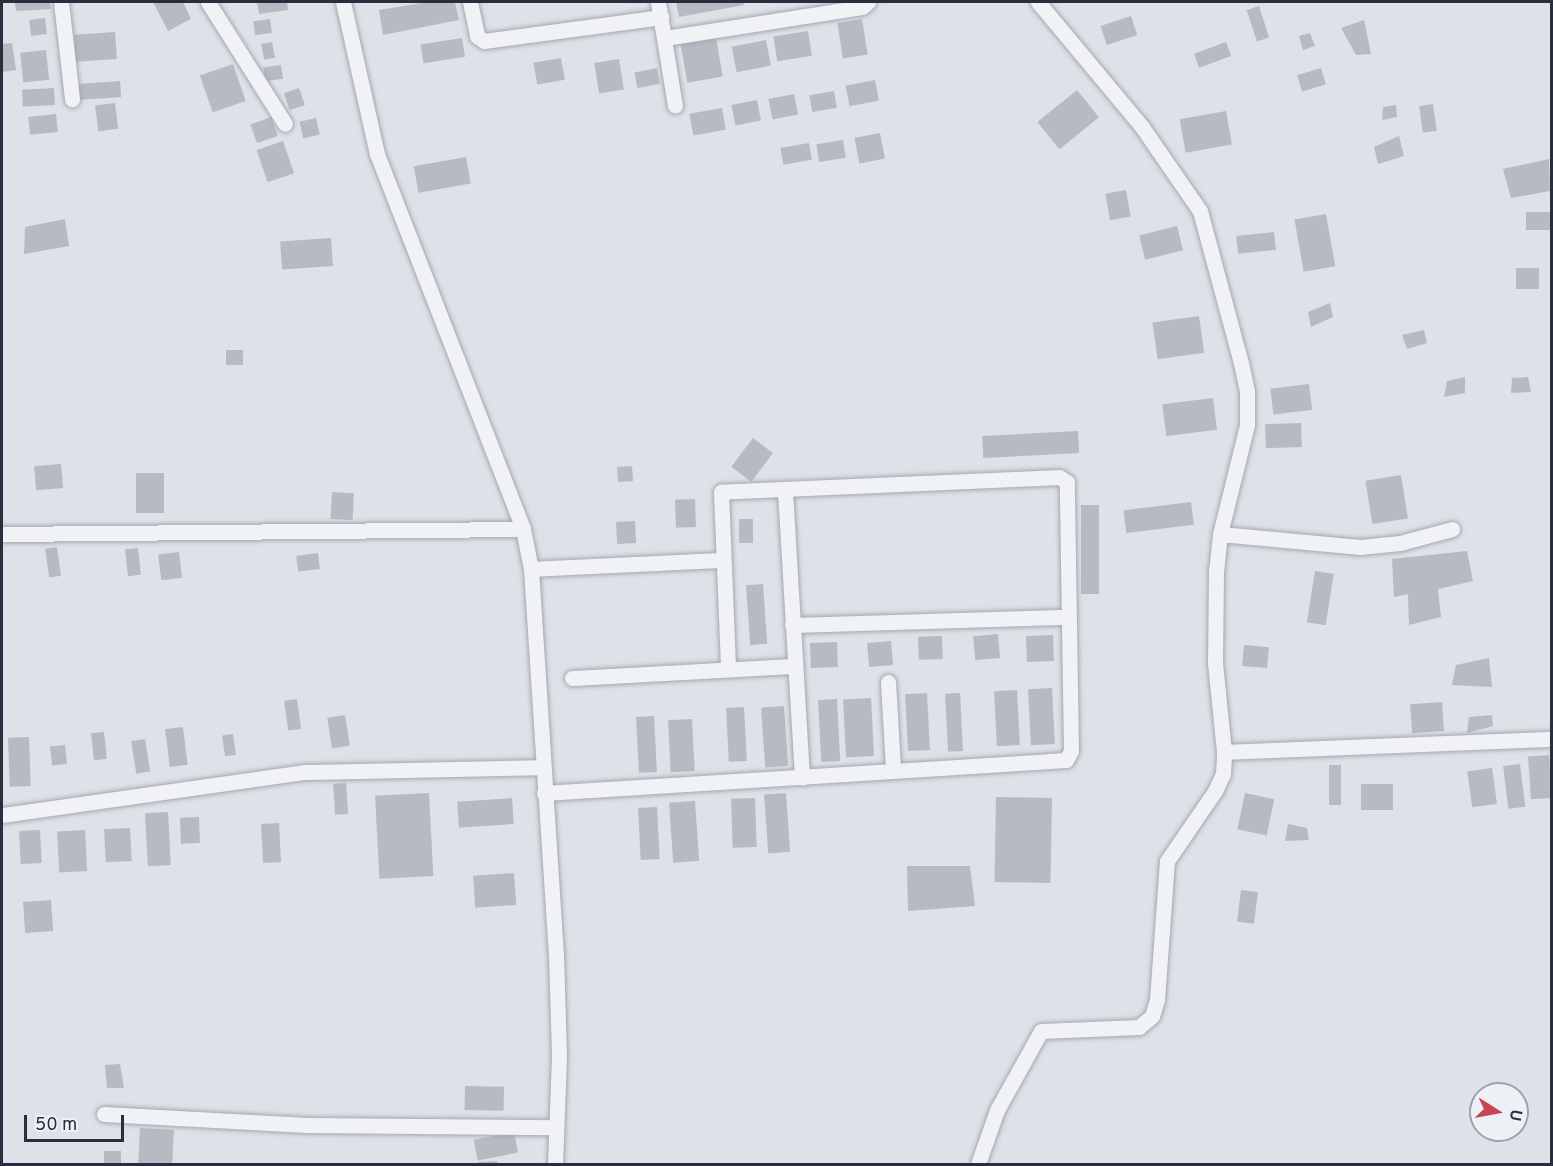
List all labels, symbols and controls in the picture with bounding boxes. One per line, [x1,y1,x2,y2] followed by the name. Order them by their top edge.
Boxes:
[1469,1082,1529,1142] north arrow
[27,1103,128,1141] scale bar
[1504,1108,1526,1123] text: U
[35,1114,77,1137] text: 50 m

